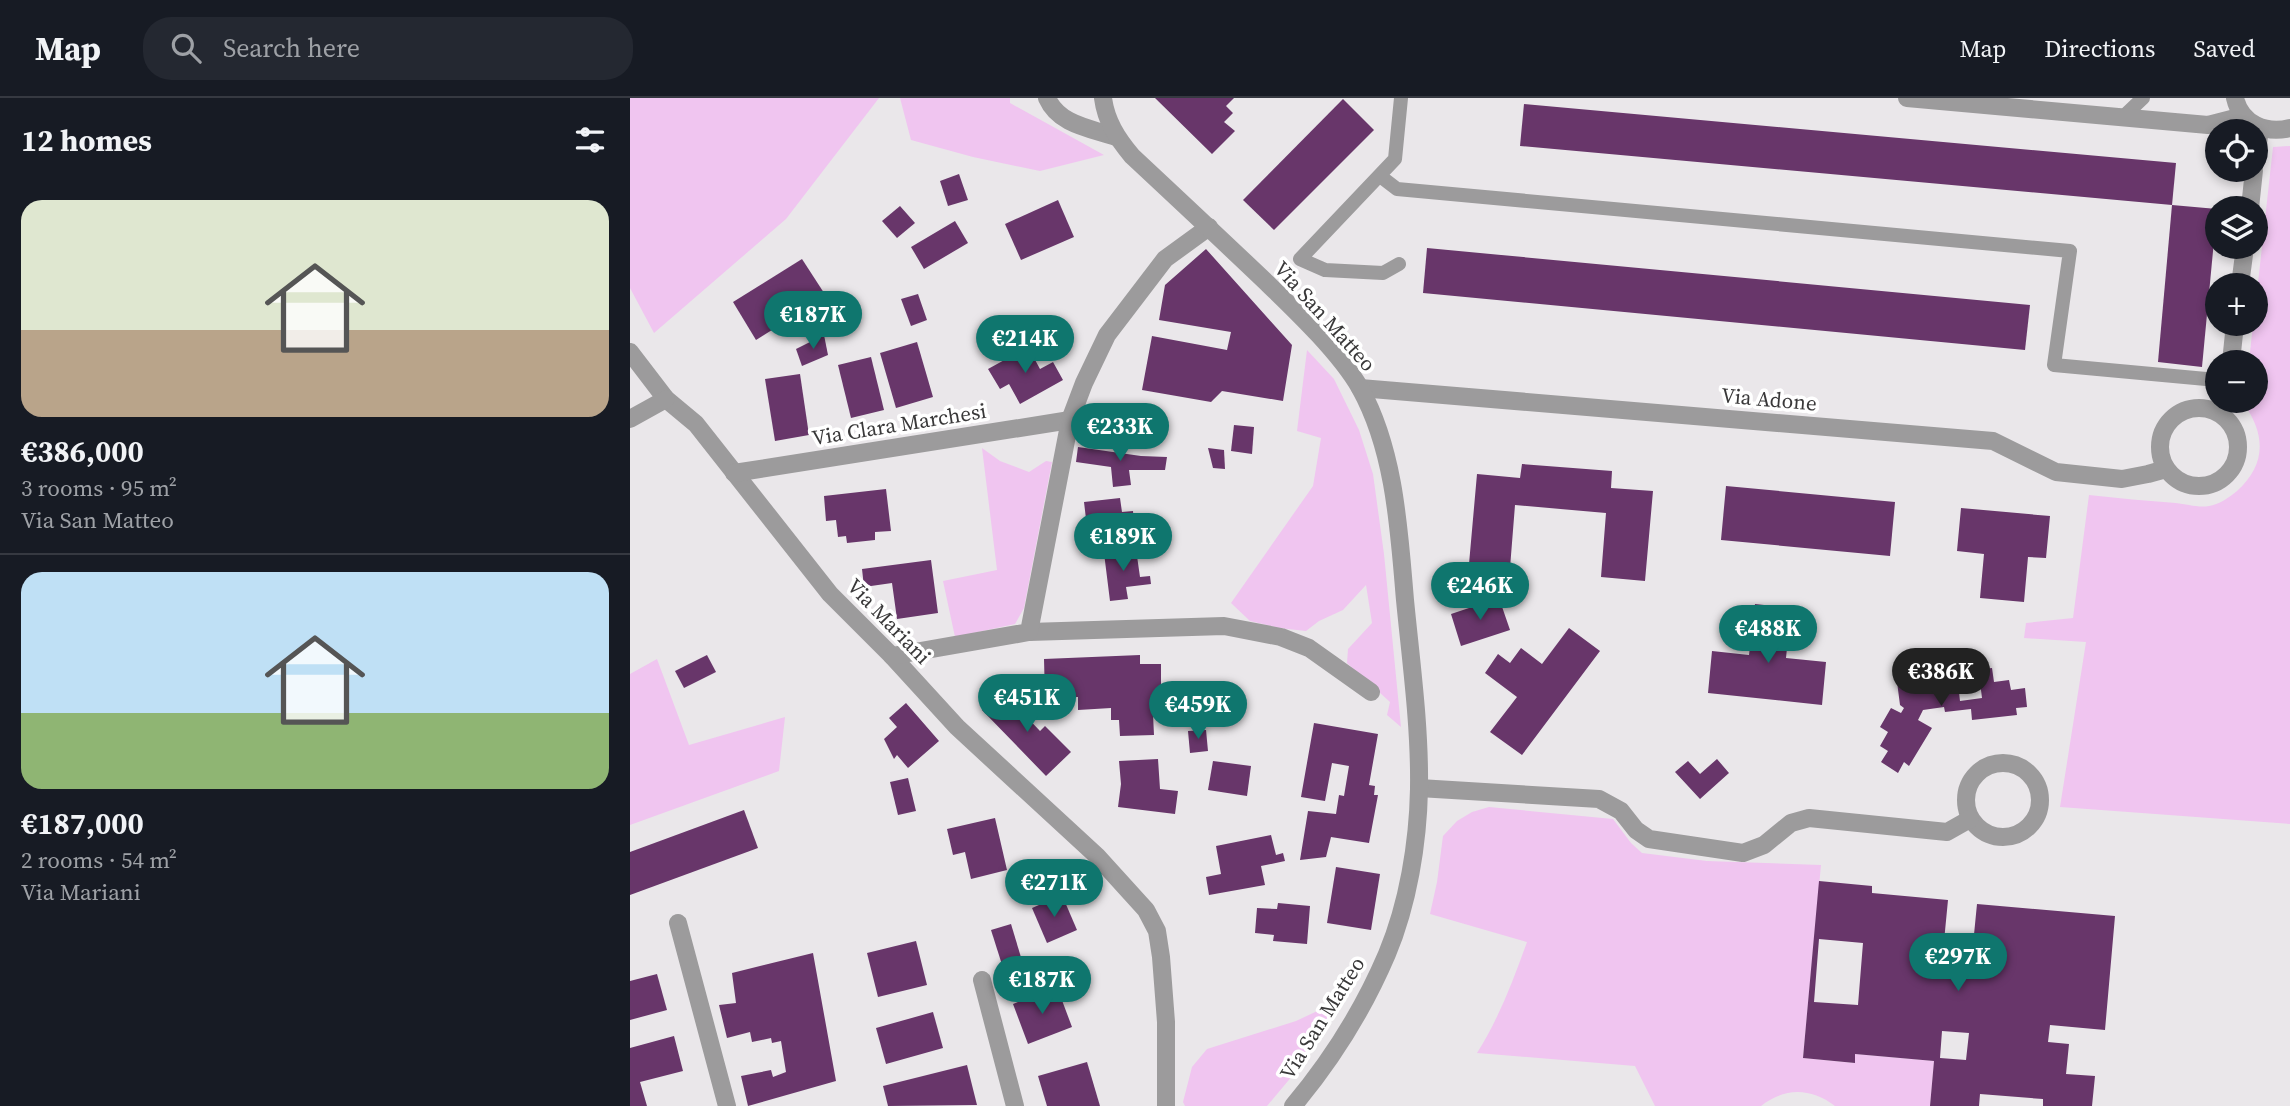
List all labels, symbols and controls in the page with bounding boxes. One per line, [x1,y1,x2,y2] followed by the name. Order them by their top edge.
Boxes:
[143,17,633,80] search box
[35,26,101,71] text: Map
[167,29,205,67] icon: search
[223,30,360,66] text: Search here
[1959,32,2006,65] text: Map
[2044,32,2155,65] text: Directions
[2193,32,2255,65] text: Saved
[2205,119,2268,413] map controls
[2205,119,2268,182] button: locate
[21,120,152,161] text: 12 homes
[571,121,609,159] icon: filters
[2205,196,2268,259] button: layers
[252,245,378,371] icon: home
[1268,254,1382,378] street label: Via San Matteo
[2205,273,2268,336] button: +
[764,292,862,351] pin: €187K
[780,298,846,330] text: €187K
[976,316,1074,375] pin: €214K
[992,322,1058,354] text: €214K
[2205,350,2268,413] button: −
[1720,380,1818,418] street label: Via Adone
[810,396,988,452] street label: Via Clara Marchesi
[1071,404,1169,463] pin: €233K
[1087,410,1153,442] text: €233K
[21,431,144,472] text: €386,000
[21,472,177,504] text: 3 rooms · 95 m²
[21,504,174,536] text: Via San Matteo
[1074,514,1172,573] pin: €189K
[1090,520,1156,552] text: €189K
[1431,562,1529,622] pin: €246K
[1447,569,1513,601] text: €246K
[841,572,937,670] street label: Via Mariani
[1719,606,1817,665] pin: €488K
[1735,612,1801,644] text: €488K
[252,617,378,743] icon: home
[1892,648,1990,708] pin: €386K
[1908,655,1974,687] text: €386K
[978,674,1076,734] pin: €451K
[994,681,1060,713] text: €451K
[1149,682,1247,741] pin: €459K
[1165,688,1231,720] text: €459K
[21,803,144,844] text: €187,000
[21,844,177,876] text: 2 rooms · 54 m²
[1005,860,1103,919] pin: €271K
[1021,866,1087,898] text: €271K
[21,876,141,908] text: Via Mariani
[1909,934,2007,993] pin: €297K
[1925,940,1991,972] text: €297K
[1273,951,1371,1085] street label: Via San Matteo
[993,956,1091,1016] pin: €187K
[1009,963,1075,995] text: €187K

